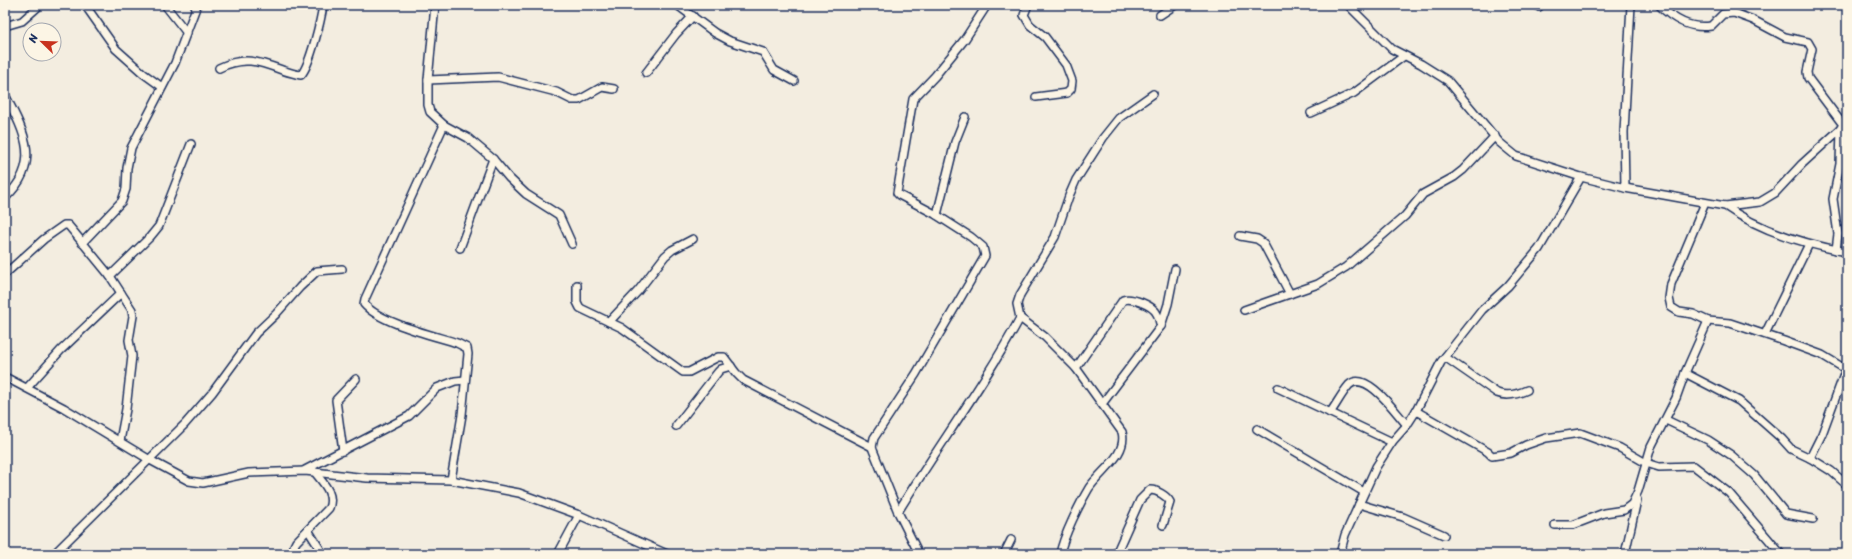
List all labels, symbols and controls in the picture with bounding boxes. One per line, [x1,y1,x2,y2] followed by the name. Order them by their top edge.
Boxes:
[22,22,62,62] north arrow
[23,31,44,46] text: N

